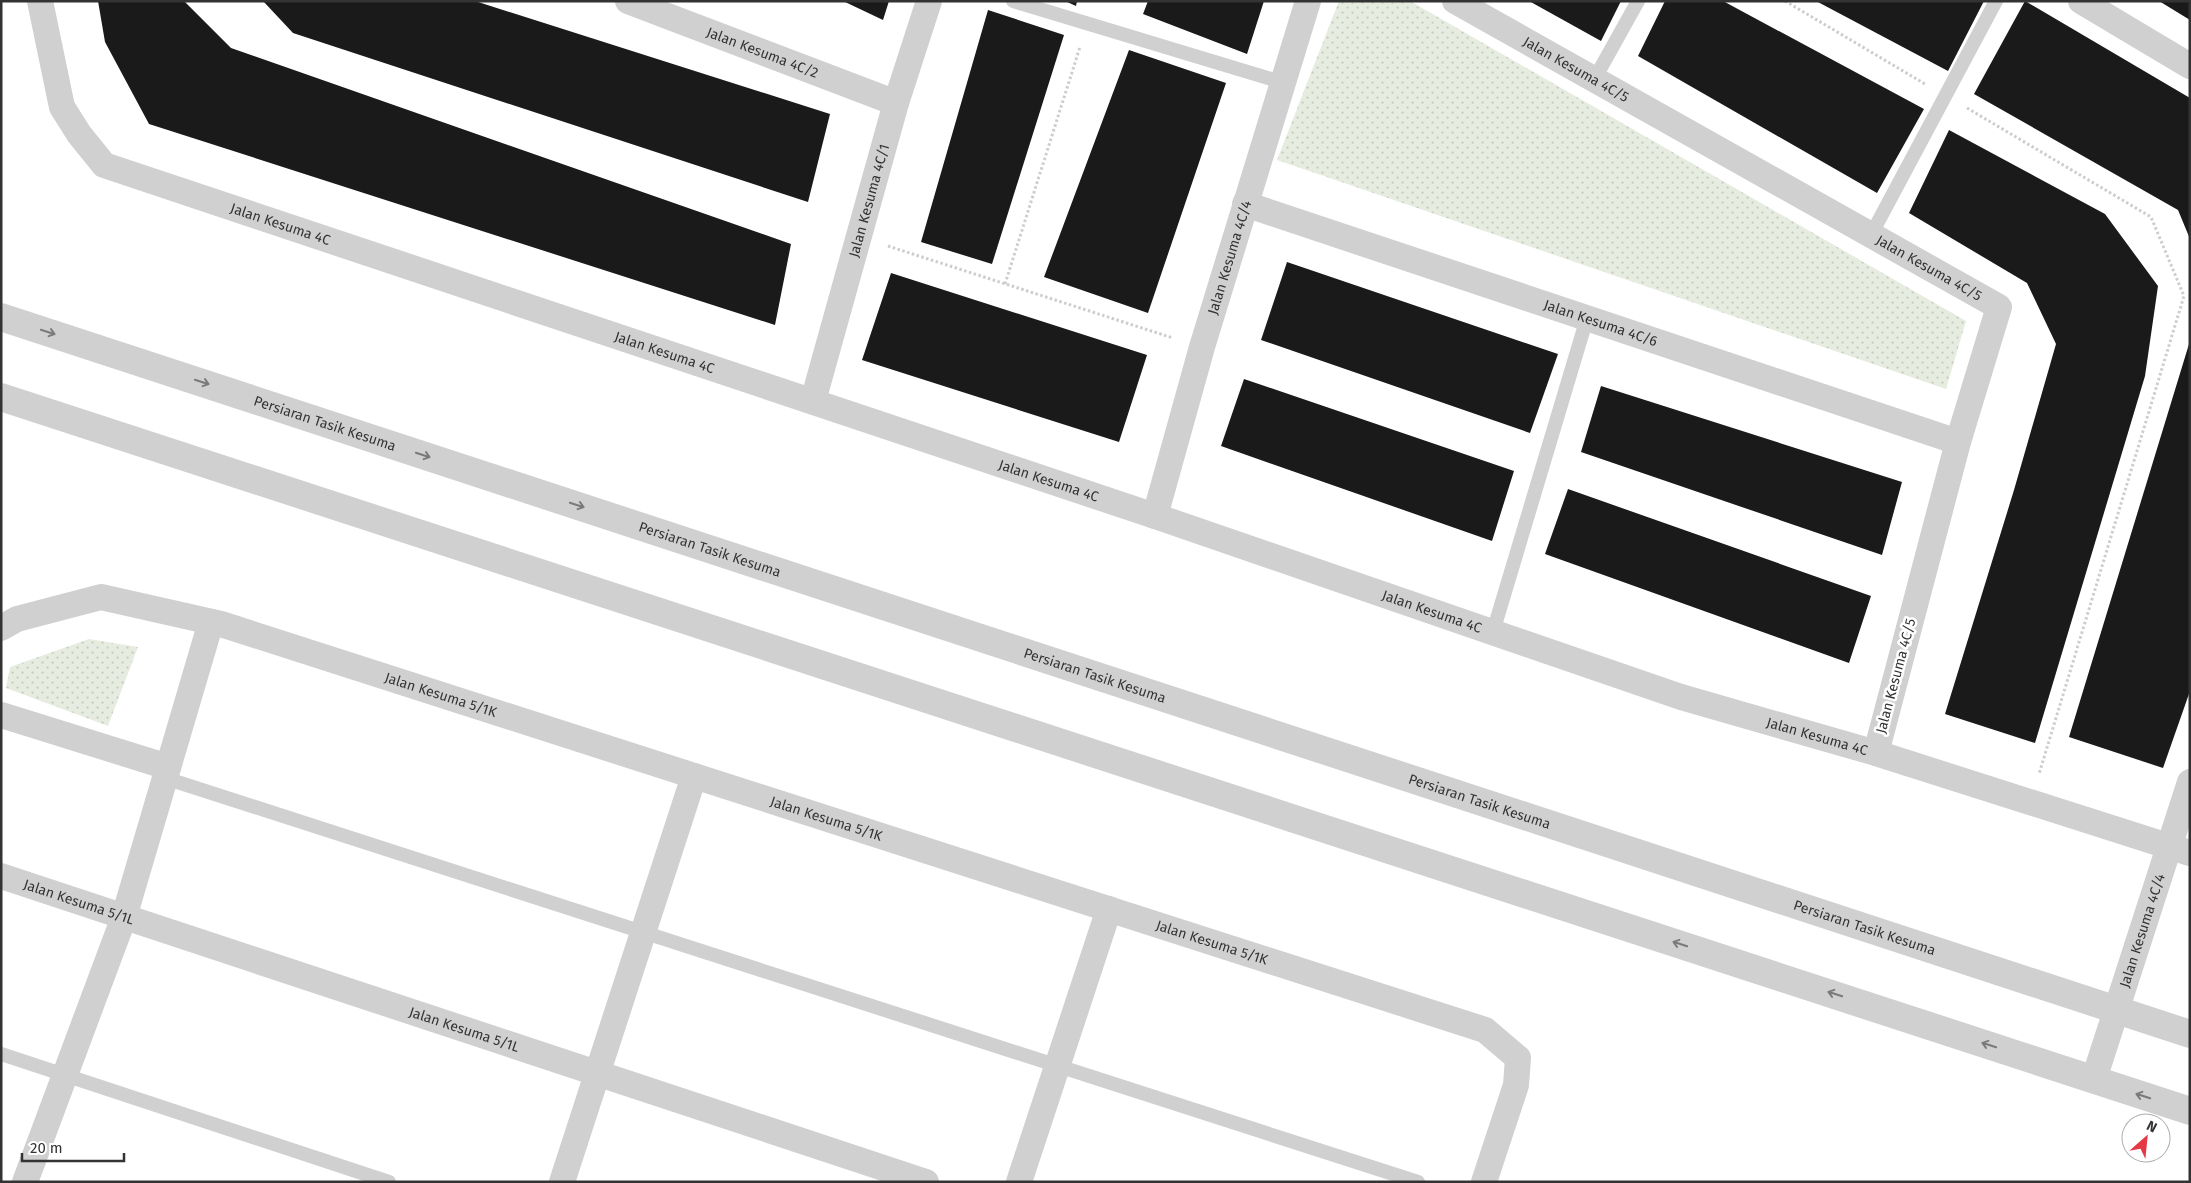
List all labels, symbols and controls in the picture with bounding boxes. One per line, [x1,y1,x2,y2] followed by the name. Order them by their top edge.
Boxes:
[704,23,821,81] street label: Jalan Kesuma 4C/2
[1520,33,1632,106] street label: Jalan Kesuma 4C/5
[845,142,893,259] street label: Jalan Kesuma 4C/1
[1204,198,1255,317] street label: Jalan Kesuma 4C/4
[228,199,333,249] street label: Jalan Kesuma 4C
[1873,231,1985,304] street label: Jalan Kesuma 4C/5
[1542,296,1660,350] street label: Jalan Kesuma 4C/6
[39,328,55,337] one-way arrow
[612,328,717,377] street label: Jalan Kesuma 4C
[194,378,210,388] one-way arrow
[252,392,398,454] street label: Persiaran Tasik Kesuma
[415,450,431,460] one-way arrow
[997,456,1101,505] street label: Jalan Kesuma 4C
[569,501,585,511] one-way arrow
[637,518,783,580] street label: Persiaran Tasik Kesuma
[1380,586,1484,636] street label: Jalan Kesuma 4C
[1872,617,1920,735] street label: Jalan Kesuma 4C/5
[1022,644,1168,706] street label: Persiaran Tasik Kesuma
[383,669,500,721] street label: Jalan Kesuma 5/1K
[1765,714,1870,759] street label: Jalan Kesuma 4C
[1406,770,1553,833] street label: Persiaran Tasik Kesuma
[768,793,885,845] street label: Jalan Kesuma 5/1K
[2116,871,2168,990] street label: Jalan Kesuma 4C/4
[21,876,136,928] street label: Jalan Kesuma 5/1L
[1791,896,1938,959] street label: Persiaran Tasik Kesuma
[1154,916,1271,968] street label: Jalan Kesuma 5/1K
[1673,939,1688,948] one-way arrow
[1827,989,1843,999] one-way arrow
[407,1003,522,1055] street label: Jalan Kesuma 5/1L
[1982,1040,1997,1049] one-way arrow
[2136,1090,2152,1100] one-way arrow
[2121,1113,2171,1163] north arrow
[2144,1117,2160,1137] text: N
[22,1130,125,1162] scale bar
[30,1139,63,1157] text: 20 m

